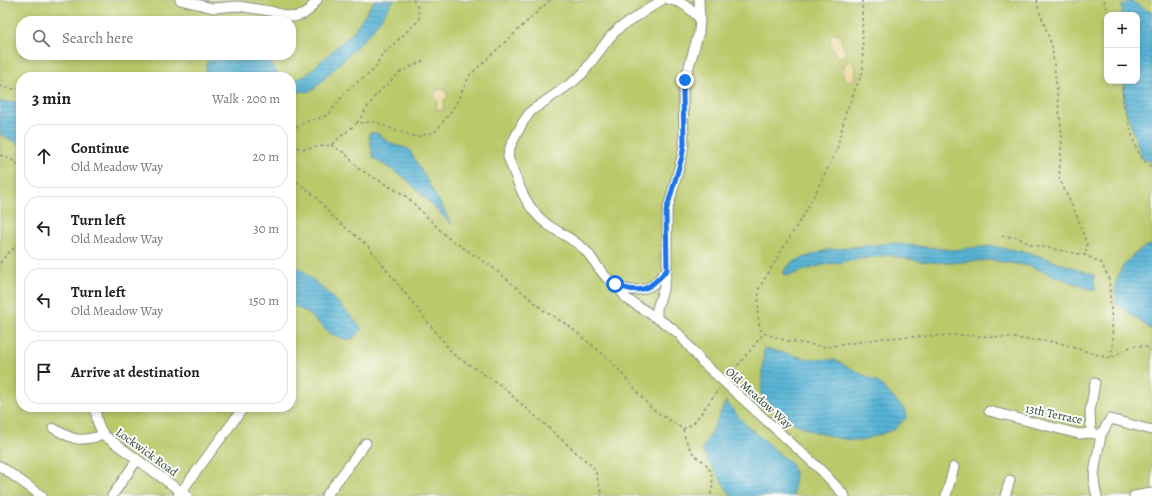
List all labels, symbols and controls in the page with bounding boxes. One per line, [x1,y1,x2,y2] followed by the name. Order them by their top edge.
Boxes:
[1104,12,1140,84] map controls
[1104,12,1140,48] button: +
[16,16,296,60] search box
[30,27,52,49] icon: search
[62,28,133,48] text: Search here
[1104,48,1140,84] button: −
[676,71,694,89] route end
[32,87,71,110] text: 3 min
[212,90,280,107] text: Walk · 200 m
[71,138,129,158] text: Continue
[33,145,55,167] icon: ahead
[253,148,279,165] text: 20 m
[71,158,163,175] text: Old Meadow Way
[71,210,126,230] text: Turn left
[33,217,55,239] icon: left
[253,220,279,237] text: 30 m
[71,230,163,247] text: Old Meadow Way
[606,275,624,293] route start
[71,282,126,302] text: Turn left
[33,289,55,311] icon: left
[249,292,279,309] text: 150 m
[71,302,163,319] text: Old Meadow Way
[33,361,55,383] icon: arrive
[71,362,200,382] text: Arrive at destination
[722,364,796,433] street label: Old Meadow Way
[1024,400,1084,428] street label: 13th Terrace
[113,424,182,480] street label: Lockwick Road

